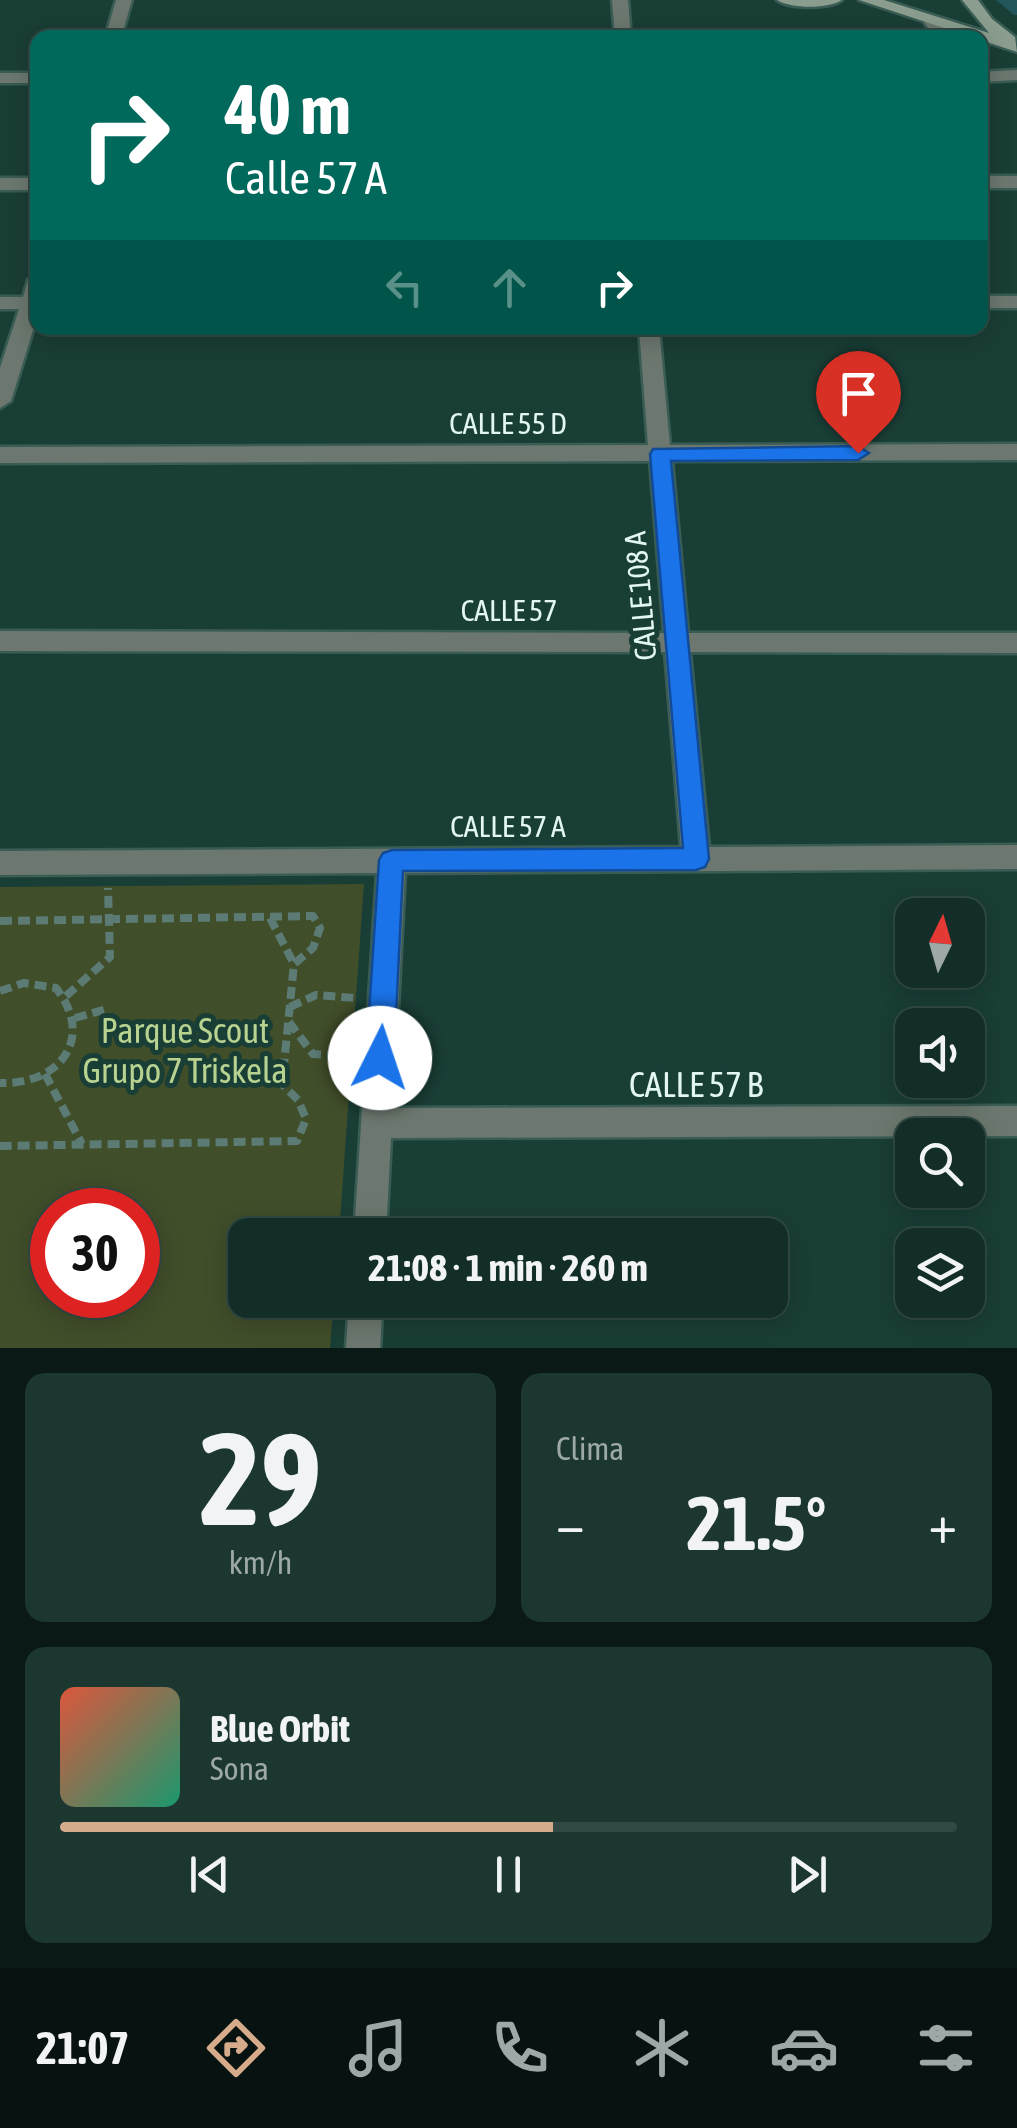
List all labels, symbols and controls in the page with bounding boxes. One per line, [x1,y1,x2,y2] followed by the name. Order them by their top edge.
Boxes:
[225,69,351,149] text: 40 m
[60,70,190,200] icon: right
[225,152,387,204] text: Calle 57 A
[377,260,432,315] icon: left
[482,260,537,315] icon: ahead
[587,260,642,315] icon: right
[816,351,901,454] pin
[831,366,886,421] icon: arrive
[449,406,567,440] street label: CALLE 55 D
[617,530,663,662] street label: CALLE 108 A
[461,593,557,627] street label: CALLE 57
[450,809,566,843] street label: CALLE 57 A
[895,898,985,988] north arrow
[895,898,985,1318] map controls
[328,1006,432,1110] position arrow
[895,1008,985,1098] button: sound
[83,1010,288,1090] park label: Parque Scout Grupo 7 Triskela
[629,1064,763,1104] street label: CALLE 57 B
[895,1118,985,1208] button: search
[30,1188,160,1318] speed limit sign: 30
[895,1228,985,1318] button: layers
[368,1246,648,1289] text: 21:08 · 1 min · 260 m
[199,1404,322,1553] text: 29
[556,1430,624,1467] text: Clima
[687,1480,826,1566] text: 21.5°
[556,1492,585,1555] text: −
[928,1492,957,1555] text: +
[229,1544,292,1581] text: km/h
[210,1707,350,1750] text: Blue Orbit
[210,1750,269,1787] text: Sona
[182,1847,237,1902] icon: previous
[481,1847,536,1902] icon: pause
[780,1847,835,1902] icon: next
[201,2013,271,2083] icon: directions
[343,2013,413,2083] icon: music
[485,2013,555,2083] icon: phone
[627,2013,697,2083] icon: climate
[769,2013,839,2083] icon: car
[911,2013,981,2083] icon: filters
[36,2022,129,2074] text: 21:07

